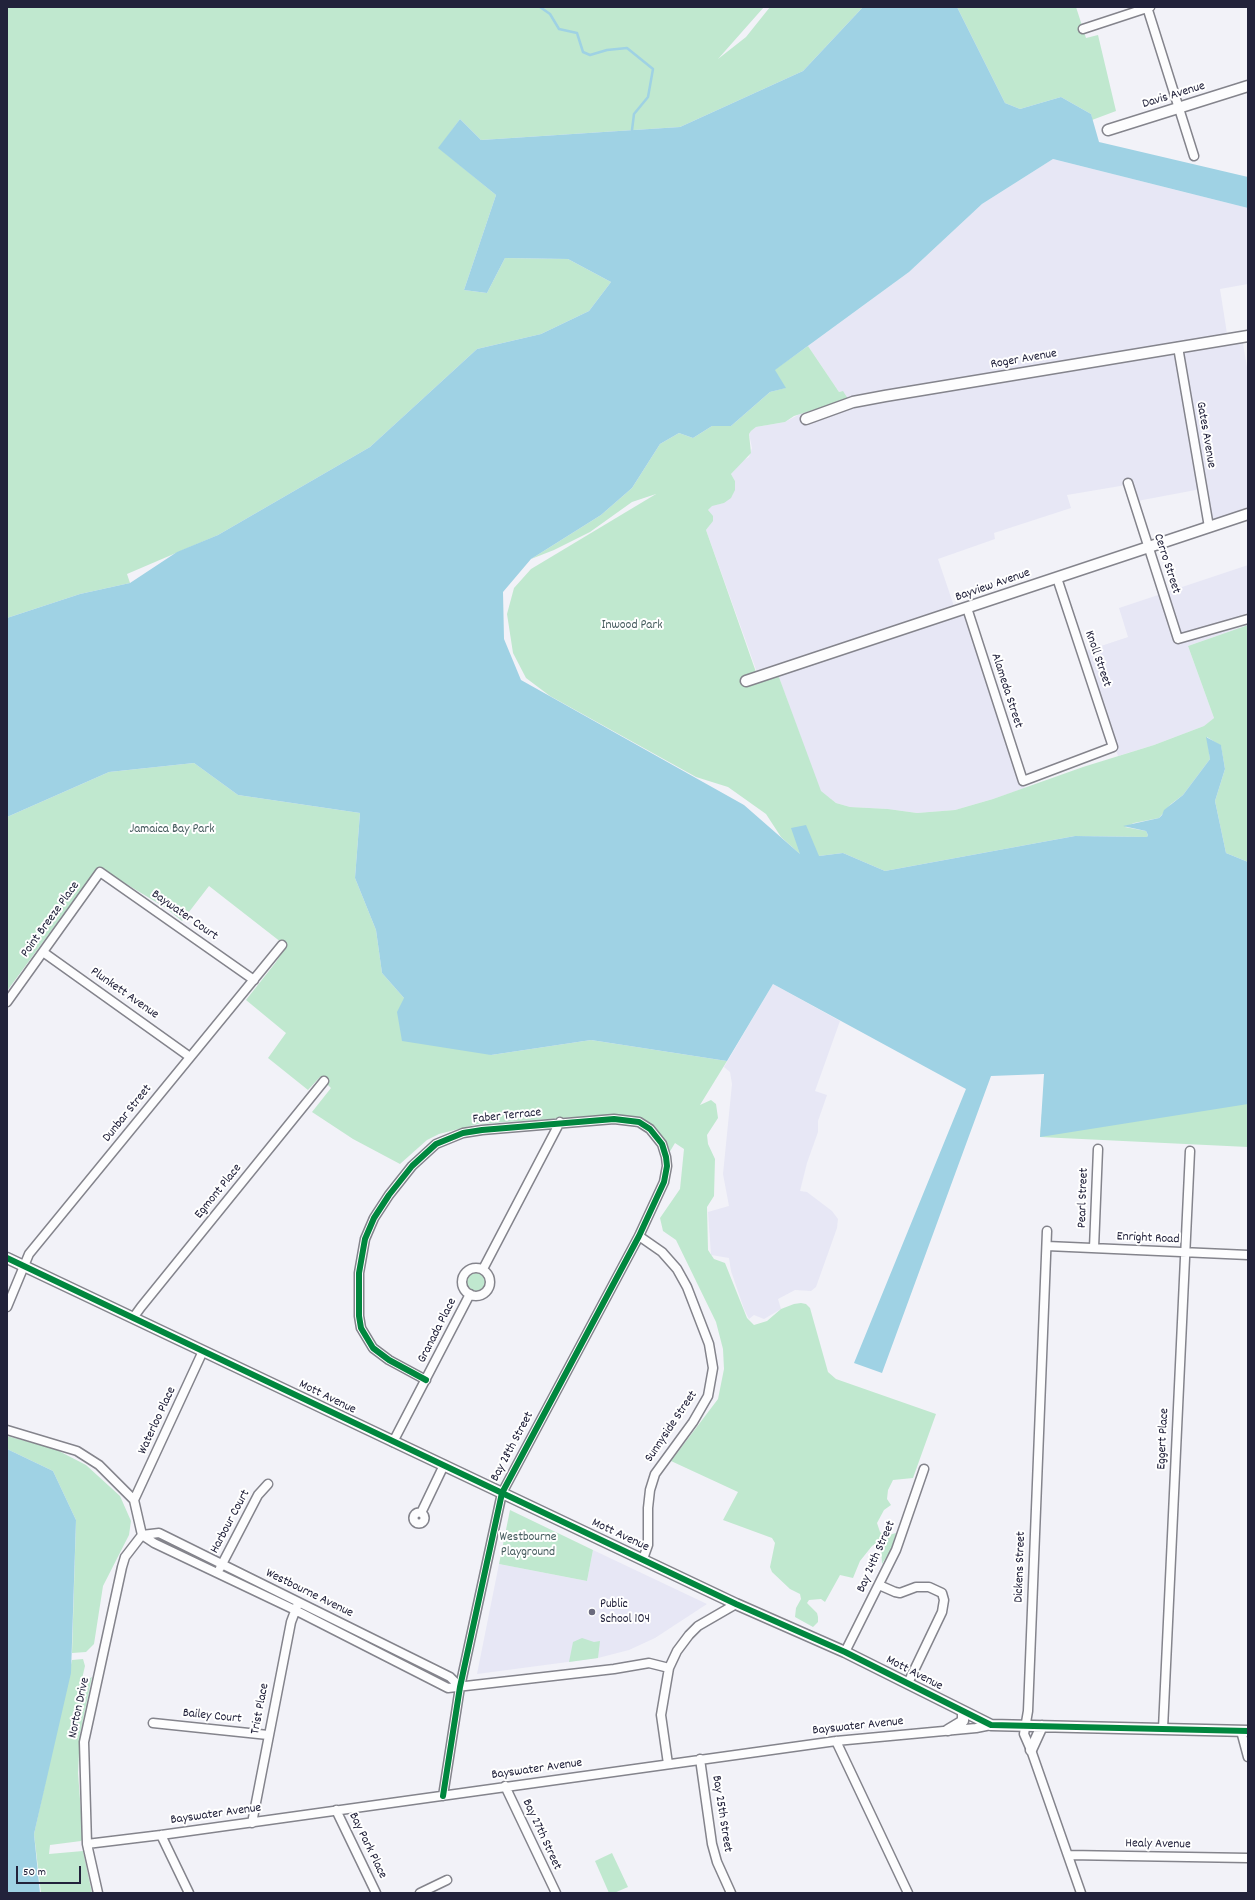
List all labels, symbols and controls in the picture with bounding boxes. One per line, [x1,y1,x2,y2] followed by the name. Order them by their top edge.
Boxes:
[1141,79,1207,113] street label: Davis Avenue
[990,347,1058,373] street label: Roger Avenue
[1191,401,1219,469] street label: Gates Avenue
[1149,532,1183,596] street label: Cerro Street
[954,566,1032,606] street label: Bayview Avenue
[601,618,663,634] park label: Inwood Park
[1080,629,1114,689] street label: Knoll Street
[987,652,1025,730] street label: Alameda Street
[129,822,215,838] park label: Jamaica Bay Park
[18,879,84,961] street label: Point Breeze Place
[148,887,220,945] street label: Baywater Court
[87,965,161,1023] street label: Plunkett Avenue
[100,1082,156,1146] street label: Dunbar Street
[472,1106,542,1128] street label: Faber Terrace
[192,1161,246,1223] street label: Egmont Place
[1075,1168,1093,1228] street label: Pearl Street
[1116,1230,1180,1248] street label: Enright Road
[415,1296,461,1366] street label: Granada Place
[296,1378,358,1418] street label: Mott Avenue
[136,1385,180,1457] street label: Waterloo Place
[642,1388,702,1466] street label: Sunnyside Street
[1155,1408,1173,1470] street label: Eggert Place
[488,1409,538,1485] street label: Bay 28th Street
[208,1488,254,1556] street label: Harbour Court
[589,1516,651,1556] street label: Mott Avenue
[854,1519,900,1595] street label: Bay 24th Street
[499,1530,557,1561] park label: Westbourne Playground
[1012,1531,1030,1603] street label: Dickens Street
[263,1566,355,1622] street label: Westbourne Avenue
[600,1597,650,1628] place label: Public School 104
[587,1607,597,1617] marker: Public School 104
[883,1653,945,1695] street label: Mott Avenue
[66,1676,94,1740] street label: Norton Drive
[248,1682,274,1736] street label: Trist Place
[182,1706,242,1728] street label: Bailey Court
[812,1714,904,1740] street label: Bayswater Avenue
[491,1756,583,1784] street label: Bayswater Avenue
[707,1774,735,1854] street label: Bay 25th Street
[518,1797,564,1873] street label: Bay 27th Street
[170,1801,262,1829] street label: Bayswater Avenue
[344,1810,390,1882] street label: Bay Park Place
[1125,1837,1191,1853] street label: Healy Avenue
[18,1858,83,1884] scale bar
[23,1864,46,1881] text: 50 m

